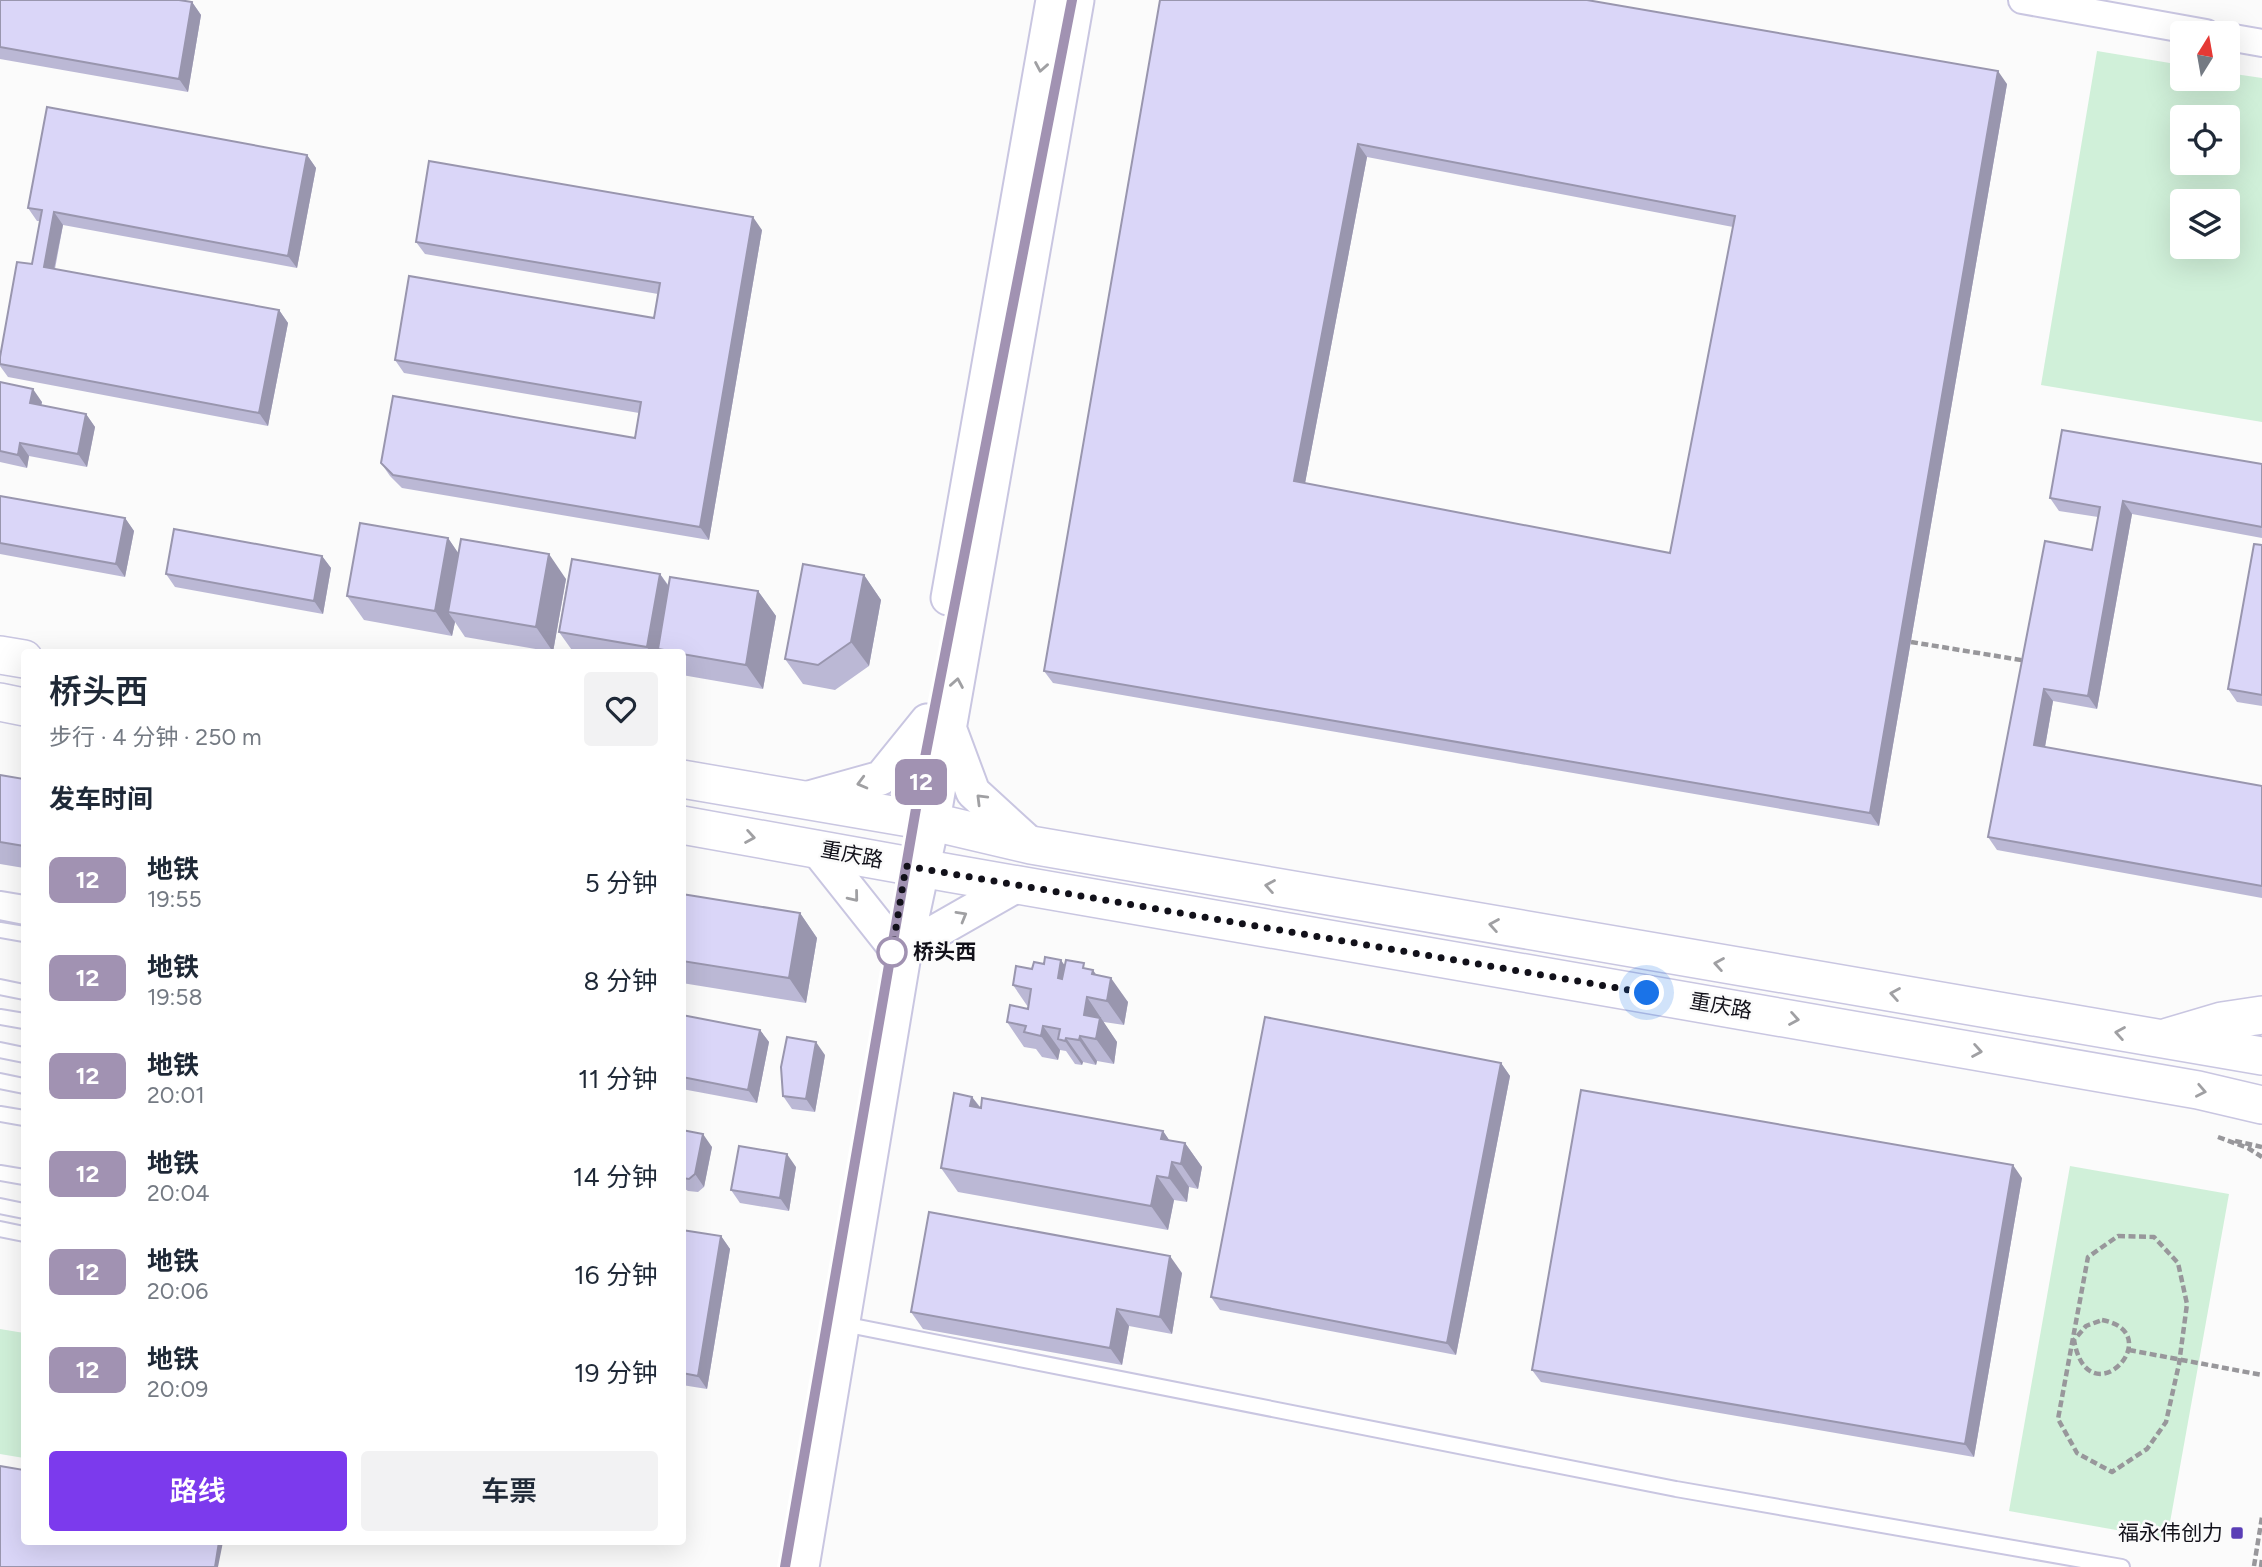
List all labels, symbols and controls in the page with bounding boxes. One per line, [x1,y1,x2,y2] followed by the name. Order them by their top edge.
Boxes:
[2170,21,2240,91] north arrow
[2170,21,2240,259] map controls
[1034,61,1049,73] one-way arrow
[2170,105,2240,175] button: locate
[2170,189,2240,259] button: layers
[49,672,148,711] text: 桥头西
[584,672,658,746] button: heart
[949,677,964,689] one-way arrow
[49,723,261,751] text: 步行 · 4 分钟 · 250 m
[890,759,953,805] line badge: 12
[909,767,933,796] text: 12
[856,775,868,790] one-way arrow
[49,783,153,815] text: 发车时间
[976,794,989,807] one-way arrow
[744,828,756,843] one-way arrow
[819,836,885,873] street label: 重庆路
[147,853,199,885] text: 地铁
[75,865,100,894] text: 12
[585,867,658,899] text: 5 分钟
[1264,879,1276,894] one-way arrow
[147,885,202,913] text: 19:55
[846,889,859,901] one-way arrow
[955,911,968,924] one-way arrow
[1488,918,1500,933] one-way arrow
[877,937,907,967] marker: 桥头西
[913,939,976,964] place label: 桥头西
[147,951,199,983] text: 地铁
[1713,957,1724,972] one-way arrow
[75,963,100,992] text: 12
[584,965,658,997] text: 8 分钟
[1629,975,1664,1010] your location
[147,983,203,1011] text: 19:58
[1890,987,1901,1002] one-way arrow
[1688,988,1754,1023] street label: 重庆路
[1788,1011,1800,1026] one-way arrow
[2114,1026,2126,1041] one-way arrow
[1971,1043,1983,1058] one-way arrow
[147,1049,199,1081] text: 地铁
[75,1061,100,1090] text: 12
[578,1063,658,1095] text: 11 分钟
[147,1081,205,1109] text: 20:01
[2195,1083,2207,1098] one-way arrow
[147,1147,199,1179] text: 地铁
[75,1159,100,1188] text: 12
[573,1161,658,1193] text: 14 分钟
[147,1179,209,1207] text: 20:04
[147,1245,199,1277] text: 地铁
[75,1257,100,1286] text: 12
[574,1259,658,1291] text: 16 分钟
[147,1277,208,1305] text: 20:06
[147,1343,199,1375] text: 地铁
[75,1355,100,1384] text: 12
[574,1357,658,1389] text: 19 分钟
[147,1375,208,1403] text: 20:09
[49,1451,347,1531] button: 路线
[361,1451,658,1531] button: 车票
[2118,1520,2223,1545] place label: 福永伟创力
[2229,1525,2245,1541] marker: 福永伟创力

